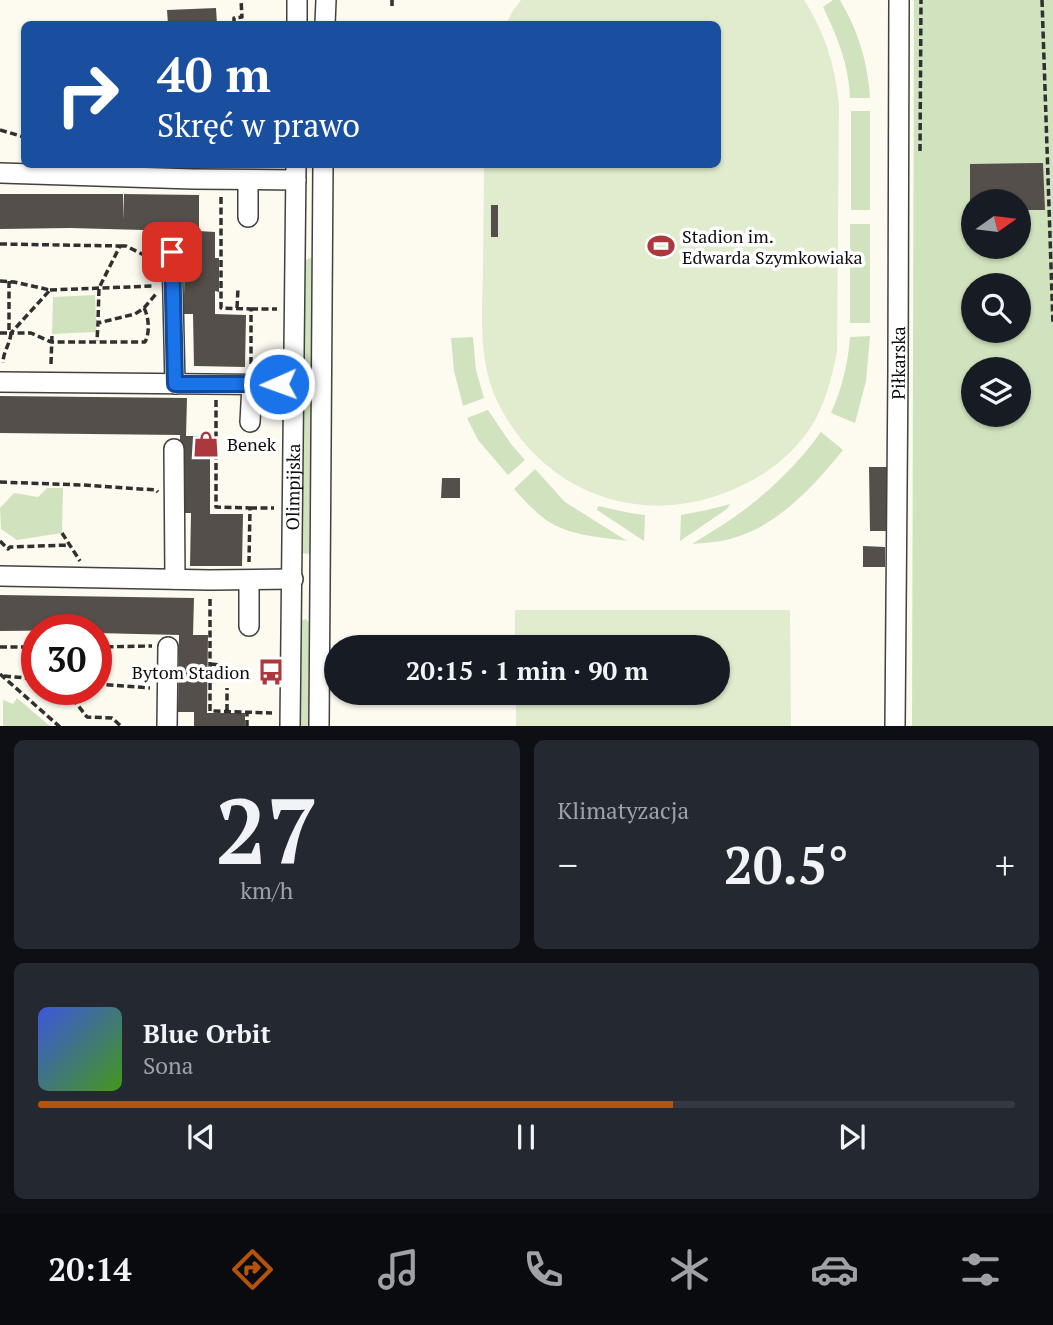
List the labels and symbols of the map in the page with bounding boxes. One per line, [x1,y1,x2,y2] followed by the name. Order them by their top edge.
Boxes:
[961,189,1031,259] north arrow
[142,222,202,282] pin
[682,224,863,269] place label: Stadion im. Edwarda Szymkowiaka
[646,231,676,261] sports icon: Stadion im. Edwarda Szymkowiaka
[886,326,910,400] street label: Piłkarska
[242,347,316,421] position arrow
[191,429,221,459] shop icon: Benek
[227,432,277,456] place label: Benek
[280,444,305,530] street label: Olimpijska
[21,614,112,705] speed limit sign: 30
[256,657,286,687] bus stop icon: Bytom Stadion
[132,660,250,684] place label: Bytom Stadion

